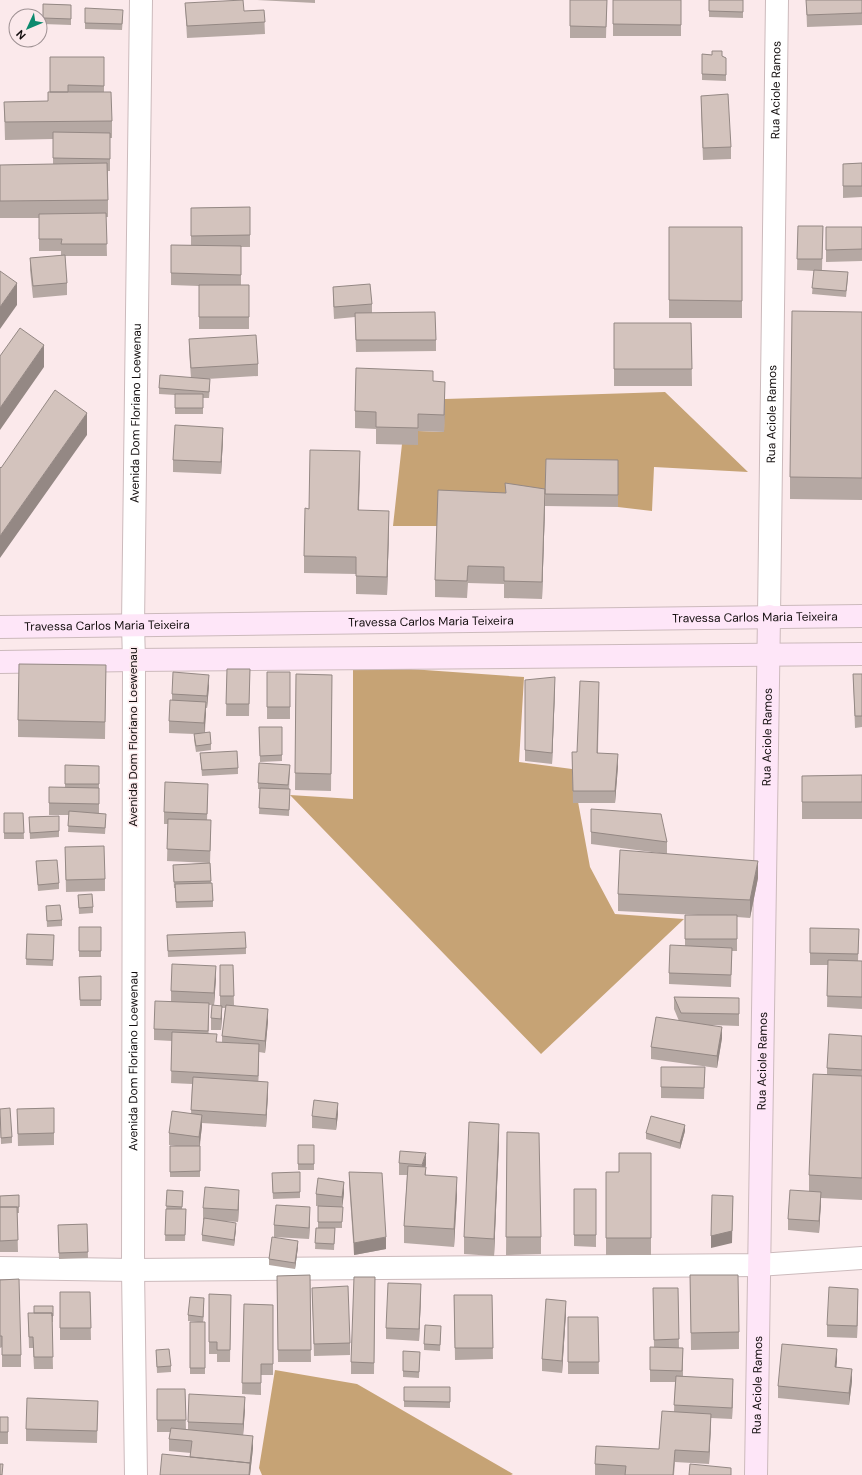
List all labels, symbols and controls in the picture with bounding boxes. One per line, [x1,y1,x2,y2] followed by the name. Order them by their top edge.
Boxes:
[8,8,48,48] north arrow
[13,27,29,43] text: N
[767,41,784,139] street label: Rua Aciole Ramos
[127,323,145,503] street label: Avenida Dom Floriano Loewenau
[763,365,780,463] street label: Rua Aciole Ramos
[672,608,838,626] street label: Travessa Carlos Maria Teixeira
[348,612,514,631] street label: Travessa Carlos Maria Teixeira
[24,617,190,635] street label: Travessa Carlos Maria Teixeira
[125,647,141,827] street label: Avenida Dom Floriano Loewenau
[758,688,776,786] street label: Rua Aciole Ramos
[125,971,141,1151] street label: Avenida Dom Floriano Loewenau
[754,1012,771,1110] street label: Rua Aciole Ramos
[749,1336,766,1434] street label: Rua Aciole Ramos

